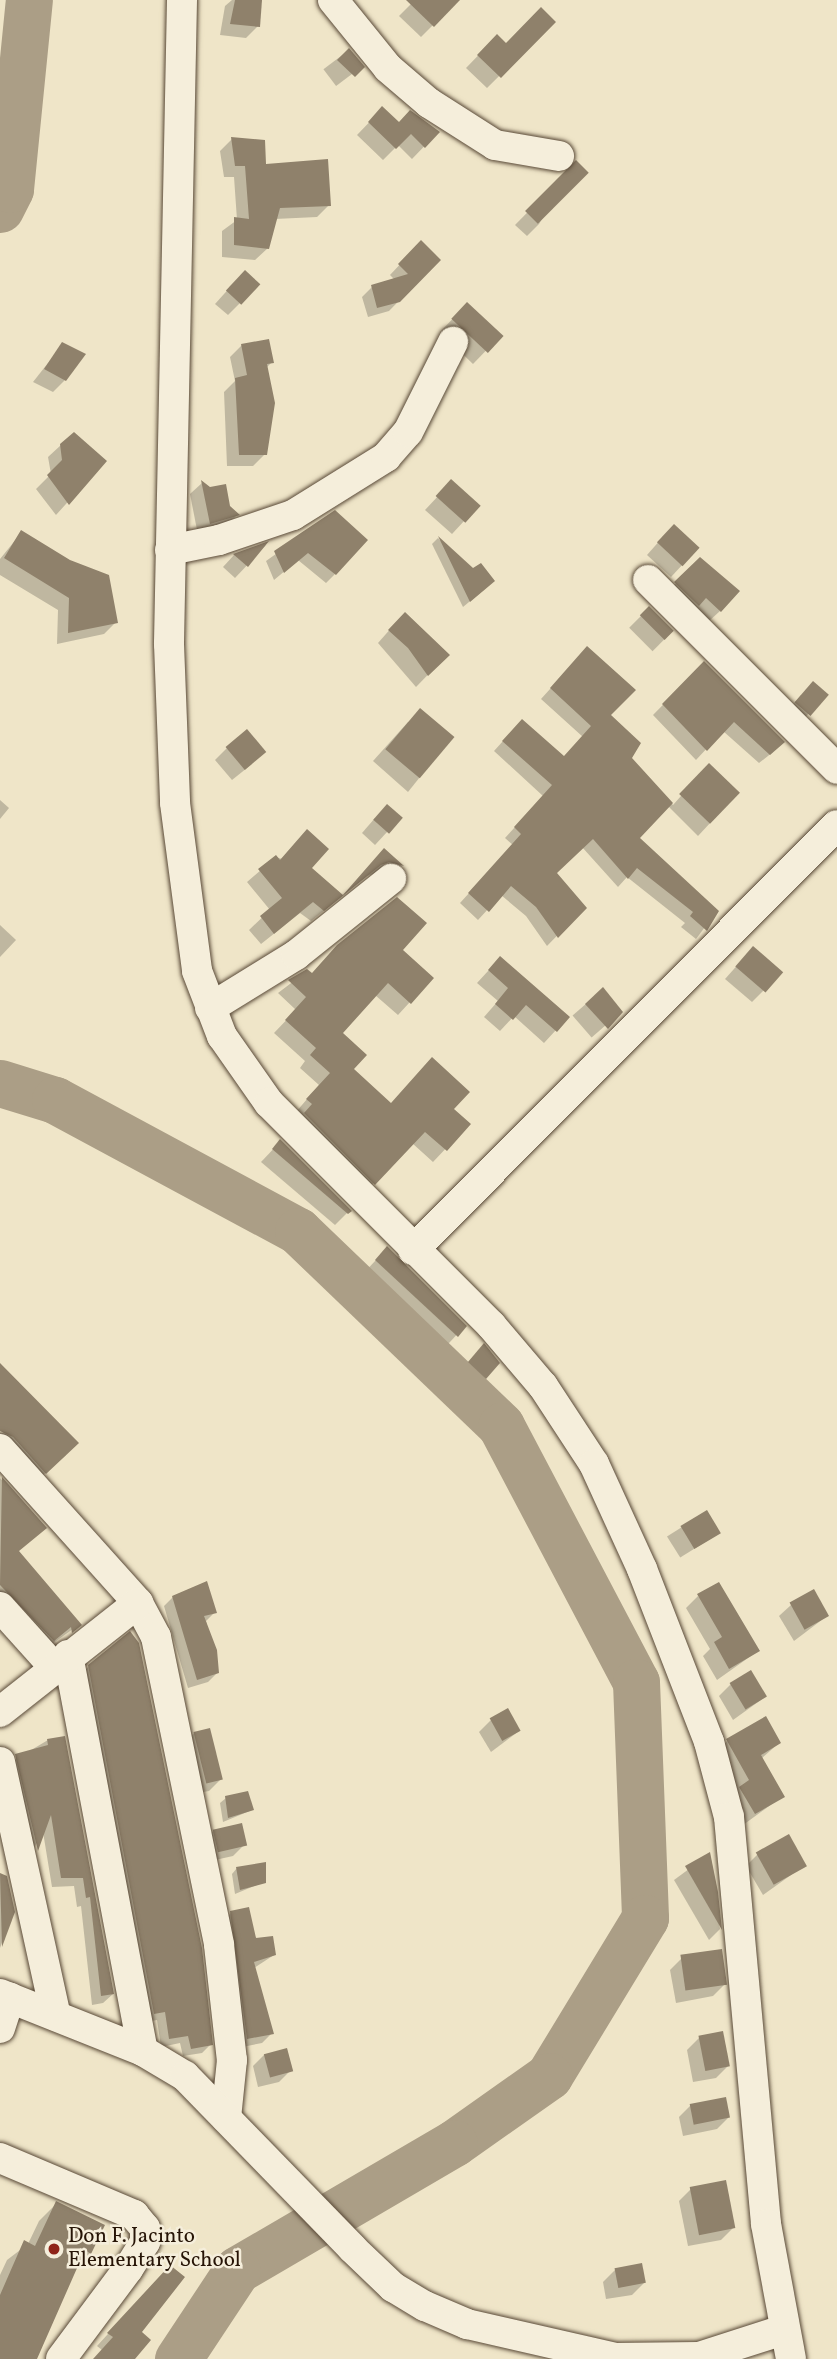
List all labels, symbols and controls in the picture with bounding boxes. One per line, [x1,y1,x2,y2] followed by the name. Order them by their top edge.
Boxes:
[68,2224,242,2274] place label: Don F. Jacinto Elementary School
[46,2241,62,2257] marker: Don F. Jacinto Elementary School

